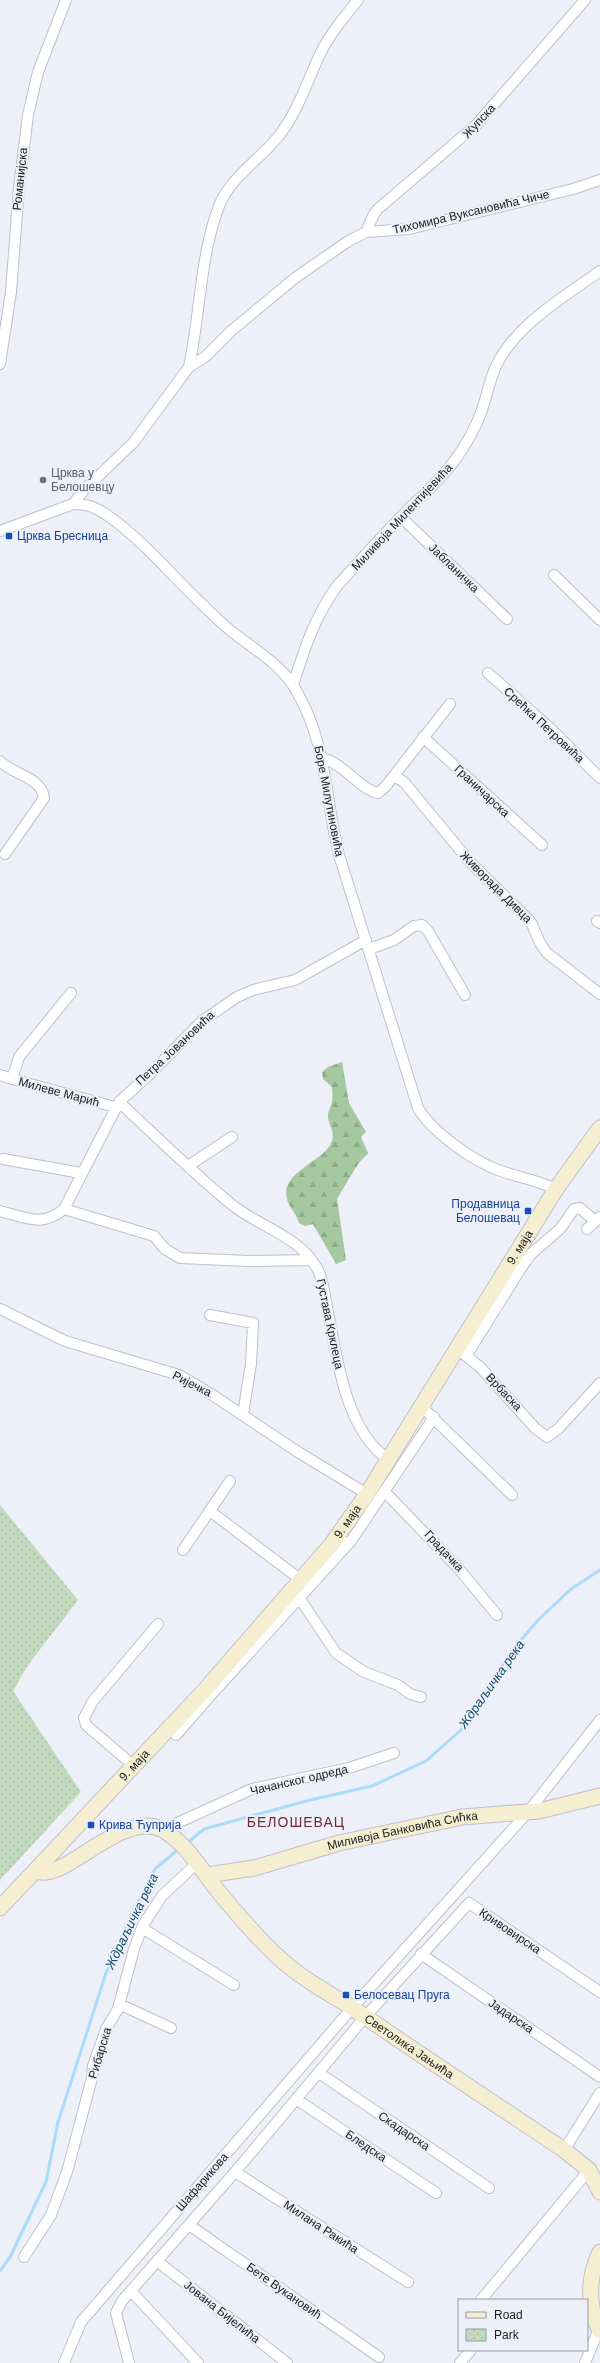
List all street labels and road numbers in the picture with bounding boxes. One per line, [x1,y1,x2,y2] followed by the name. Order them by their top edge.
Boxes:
[460,101,499,141] street label: Жупска
[10,146,30,211] street label: Романијска
[391,187,551,237] street label: Тихомира Вуксановића Чиче
[349,460,455,573] street label: Миливоја Милентијевића
[426,541,482,596] street label: Јабланичка
[501,684,587,766] street label: Срећка Петровића
[311,744,347,858] street label: Боре Милутиновића
[452,762,513,820] street label: Граничарска
[457,848,535,926] street label: Живорада Дивца
[133,1008,217,1088] street label: Петра Јовановића
[17,1074,101,1110] street label: Милеве Марић
[504,1227,536,1267] street label: 9. маја
[314,1277,346,1371] street label: Густава Крклеца
[170,1368,214,1400] street label: Ријечка
[483,1370,525,1414] street label: Врбаска
[331,1502,364,1541] street label: 9. маја
[421,1528,467,1575] street label: Градачка
[116,1746,152,1784] street label: 9. маја
[249,1762,350,1798] street label: Чачанског одреда
[326,1809,479,1853] street label: Миливоја Банковића Сићка
[477,1905,544,1957] street label: Кривовирска
[486,1996,536,2036] street label: Јадарска
[362,2011,457,2082] street label: Светолика Јањића
[86,2025,115,2080] street label: Рибарска
[375,2109,433,2154] street label: Скадарска
[343,2127,389,2165] street label: Бледска
[173,2150,231,2214] street label: Шафарикова
[281,2198,361,2257] street label: Милана Ракића
[244,2260,324,2322] street label: Бете Вукановић
[181,2278,263,2346] street label: Јована Бијелића

